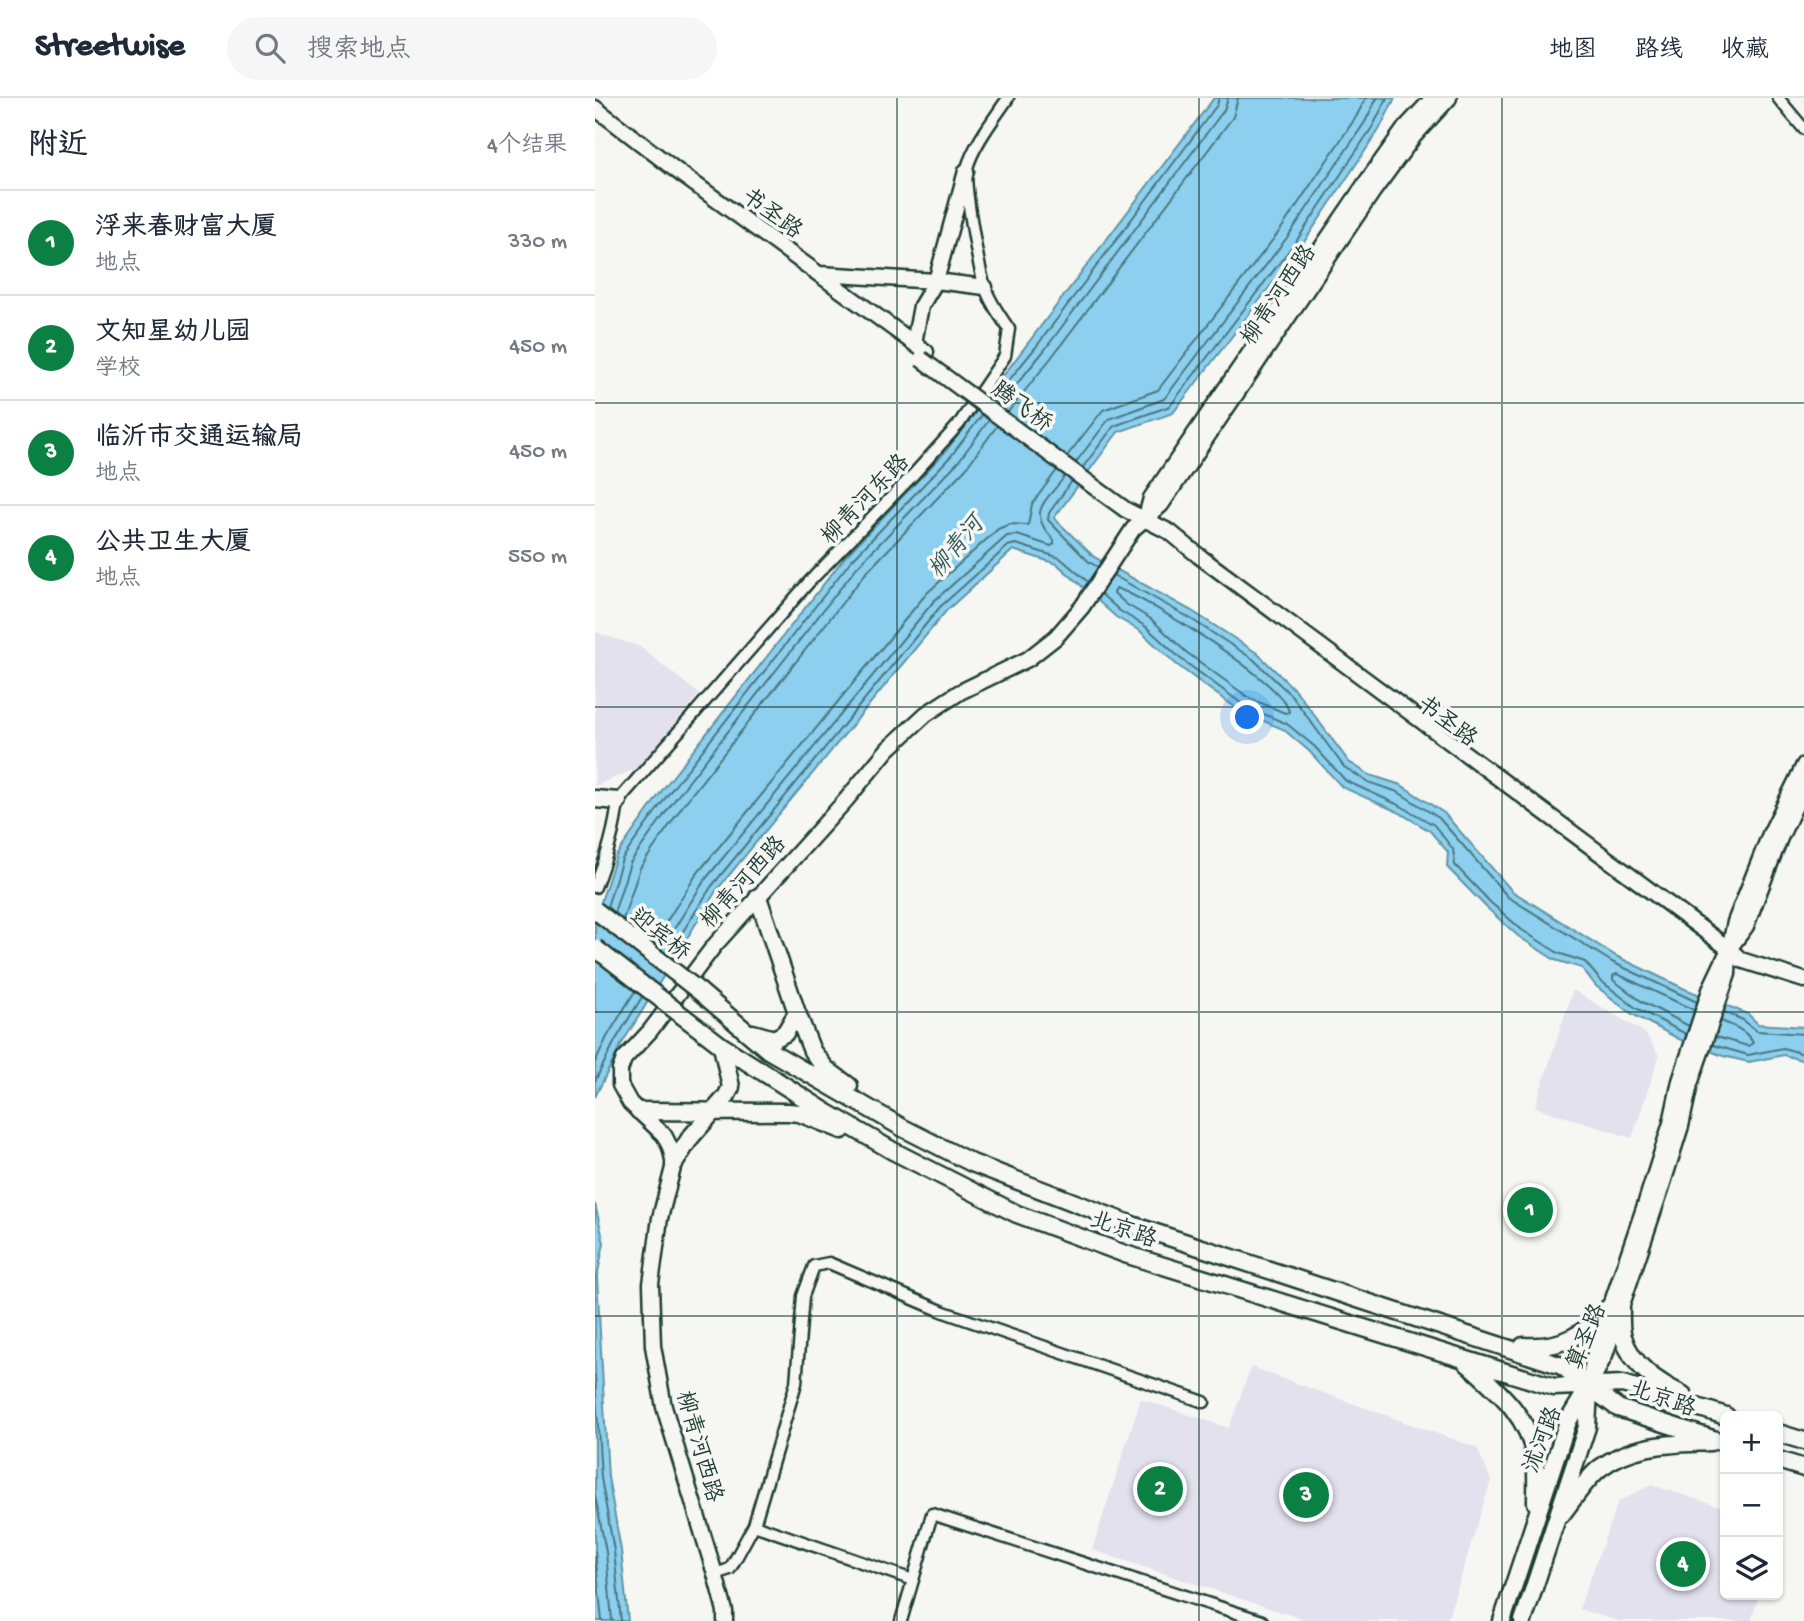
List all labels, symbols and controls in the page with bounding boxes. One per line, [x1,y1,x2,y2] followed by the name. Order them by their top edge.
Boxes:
[227,17,717,80] search box
[35,29,185,67] text: Streetwise
[251,29,289,67] icon: search
[307,36,411,67] text: 搜索地点
[1549,37,1597,66] text: 地图
[1635,37,1683,66] text: 路线
[1721,37,1769,66] text: 收藏
[28,130,88,165] text: 附近
[487,133,567,160] text: 4个结果
[735,183,807,246] street label: 书圣路
[95,214,277,245] text: 浮来春财富大厦
[46,229,56,256] text: 1
[508,229,567,256] text: 330 m
[1236,240,1323,351] street label: 柳青河西路
[95,251,141,278] text: 地点
[95,319,251,350] text: 文知星幼儿园
[45,334,57,361] text: 2
[509,334,567,361] text: 450 m
[95,356,141,383] text: 学校
[985,376,1057,439] street label: 腾飞桥
[95,424,303,455] text: 临沂市交通运输局
[45,439,57,466] text: 3
[509,439,567,466] text: 450 m
[816,449,916,551] street label: 柳青河东路
[95,461,141,488] text: 地点
[923,508,995,585] water label: 柳青河
[95,529,251,560] text: 公共卫生大厦
[46,544,56,571] text: 4
[508,544,567,571] text: 550 m
[95,566,141,593] text: 地点
[1410,690,1482,754] street label: 书圣路
[1230,700,1264,734] your location
[695,831,793,935] street label: 柳青河西路
[623,903,695,968] street label: 迎宾桥
[1507,1184,1553,1236] pin: 1
[1086,1206,1160,1255] street label: 北京路
[1562,1300,1614,1374] street label: 算圣路
[1625,1375,1699,1424] street label: 北京路
[669,1388,727,1506] street label: 柳青河西路
[1518,1403,1569,1477] street label: 沭河路
[1720,1411,1783,1600] map controls
[1720,1411,1783,1474] button: +
[1137,1463,1183,1515] pin: 2
[1283,1469,1329,1521] pin: 3
[1720,1474,1783,1537] button: −
[1720,1537,1783,1600] button: layers
[1660,1538,1706,1590] pin: 4

